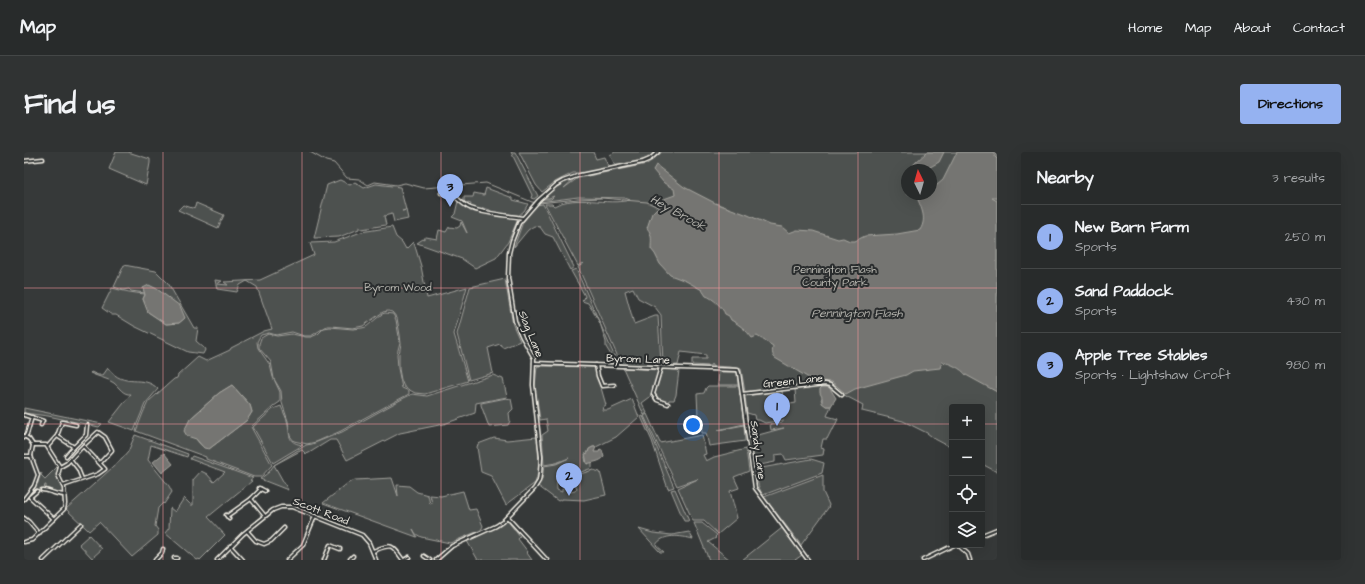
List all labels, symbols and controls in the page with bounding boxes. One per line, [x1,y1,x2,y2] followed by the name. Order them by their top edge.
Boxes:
[20,14,56,41] text: Map
[1128,18,1163,38] text: Home
[1185,18,1211,38] text: Map
[1233,18,1271,38] text: About
[1293,18,1345,38] text: Contact
[1240,84,1341,124] button: Directions
[24,85,115,124] text: Find us
[901,164,937,200] north arrow
[1037,166,1094,190] text: Nearby
[1272,169,1325,187] text: 3 results
[437,174,463,207] pin: 3
[647,191,709,236] water label: Hey Brook
[1075,217,1189,238] text: New Barn Farm
[1049,228,1051,246] text: 1
[1285,228,1325,246] text: 250 m
[1075,238,1117,256] text: Sports
[793,262,877,291] park label: Pennington Flash County Park
[364,280,432,296] park label: Byrom Wood
[1075,281,1173,302] text: Sand Paddock
[1046,292,1054,310] text: 2
[1286,292,1325,310] text: 430 m
[1075,302,1117,320] text: Sports
[812,305,903,323] water label: Pennington Flash
[514,308,547,360] street label: Slag Lane
[1075,345,1207,366] text: Apple Tree Stables
[606,350,670,369] street label: Byrom Lane
[1047,356,1053,374] text: 3
[1286,356,1325,374] text: 980 m
[1075,366,1230,384] text: Sports · Lightshaw Croft
[762,370,824,392] street label: Green Lane
[764,393,790,426] pin: 1
[949,404,985,548] map controls
[949,404,985,440] button: +
[683,415,703,435] your location
[745,420,770,480] street label: Sandy Lane
[949,440,985,476] button: −
[556,463,582,496] pin: 2
[949,476,985,512] button: locate
[291,493,351,529] street label: Scott Road
[949,512,985,548] button: layers

